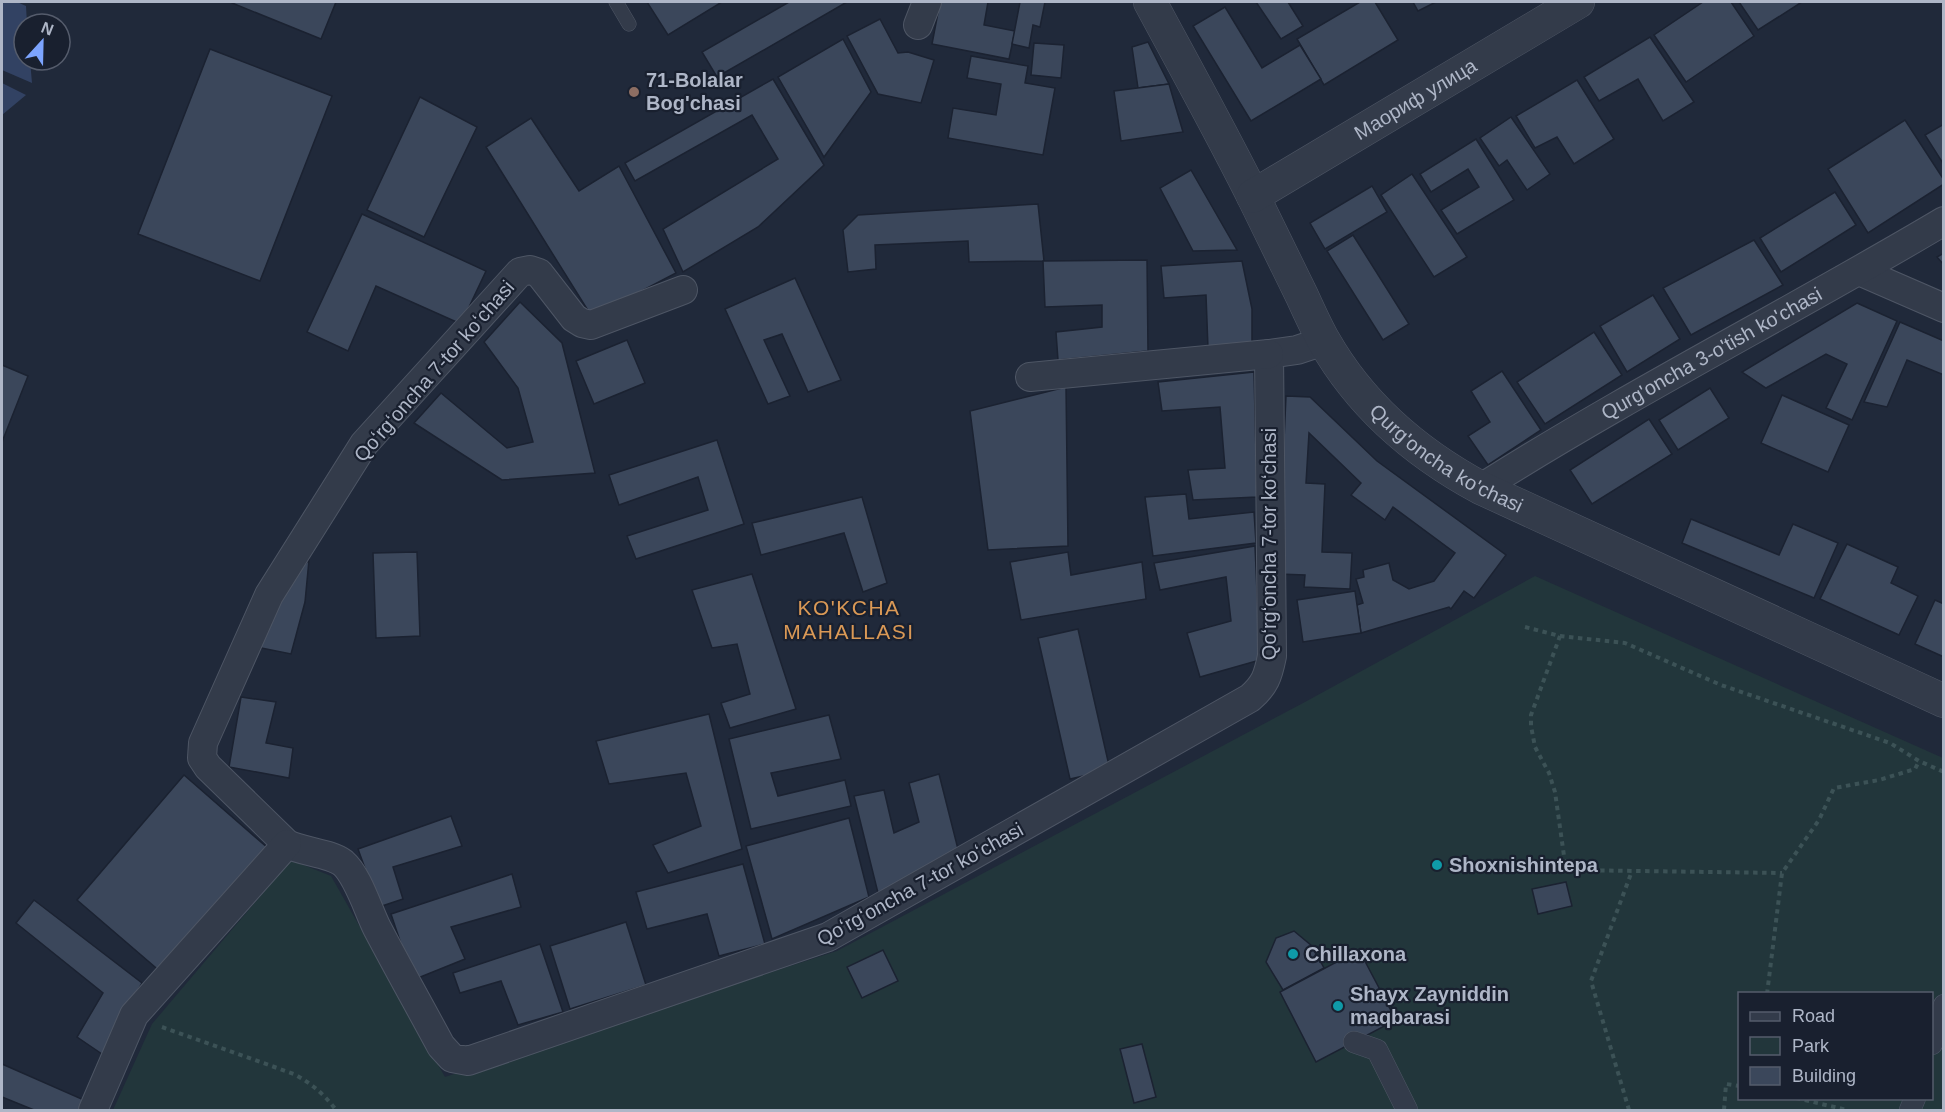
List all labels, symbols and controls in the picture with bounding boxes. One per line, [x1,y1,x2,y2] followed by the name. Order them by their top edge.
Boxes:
[12,12,72,72] north arrow
[39,19,56,39] text: N
[1350,54,1481,144] street label: Маориф улица
[646,69,743,114] place label: 71-Bolalar Bog'chasi
[627,85,641,99] marker: 71-Bolalar Bog'chasi
[349,276,519,466] street label: Qoʻrgʻoncha 7-tor koʻchasi
[1597,283,1826,424] street label: Qurg'oncha 3-o'tish ko'chasi
[1365,400,1526,517] street label: Qurg'oncha ko'chasi
[1258,428,1280,660] street label: Qoʻrgʻoncha 7-tor koʻchasi
[783,596,915,643] district label: KO'KCHA MAHALLASI
[813,818,1027,950] street label: Qoʻrgʻoncha 7-tor koʻchasi
[1449,854,1599,876] place label: Shoxnishintepa
[1430,858,1444,872] marker: Shoxnishintepa
[1305,943,1407,965] place label: Chillaxona
[1286,947,1300,961] marker: Chillaxona
[1350,983,1509,1028] place label: Shayx Zayniddin maqbarasi
[1738,992,1933,1100] legend
[1331,999,1345,1013] marker: Shayx Zayniddin maqbarasi
[1792,1006,1835,1026] text: Road
[1792,1036,1830,1056] text: Park
[1792,1066,1856,1086] text: Building

